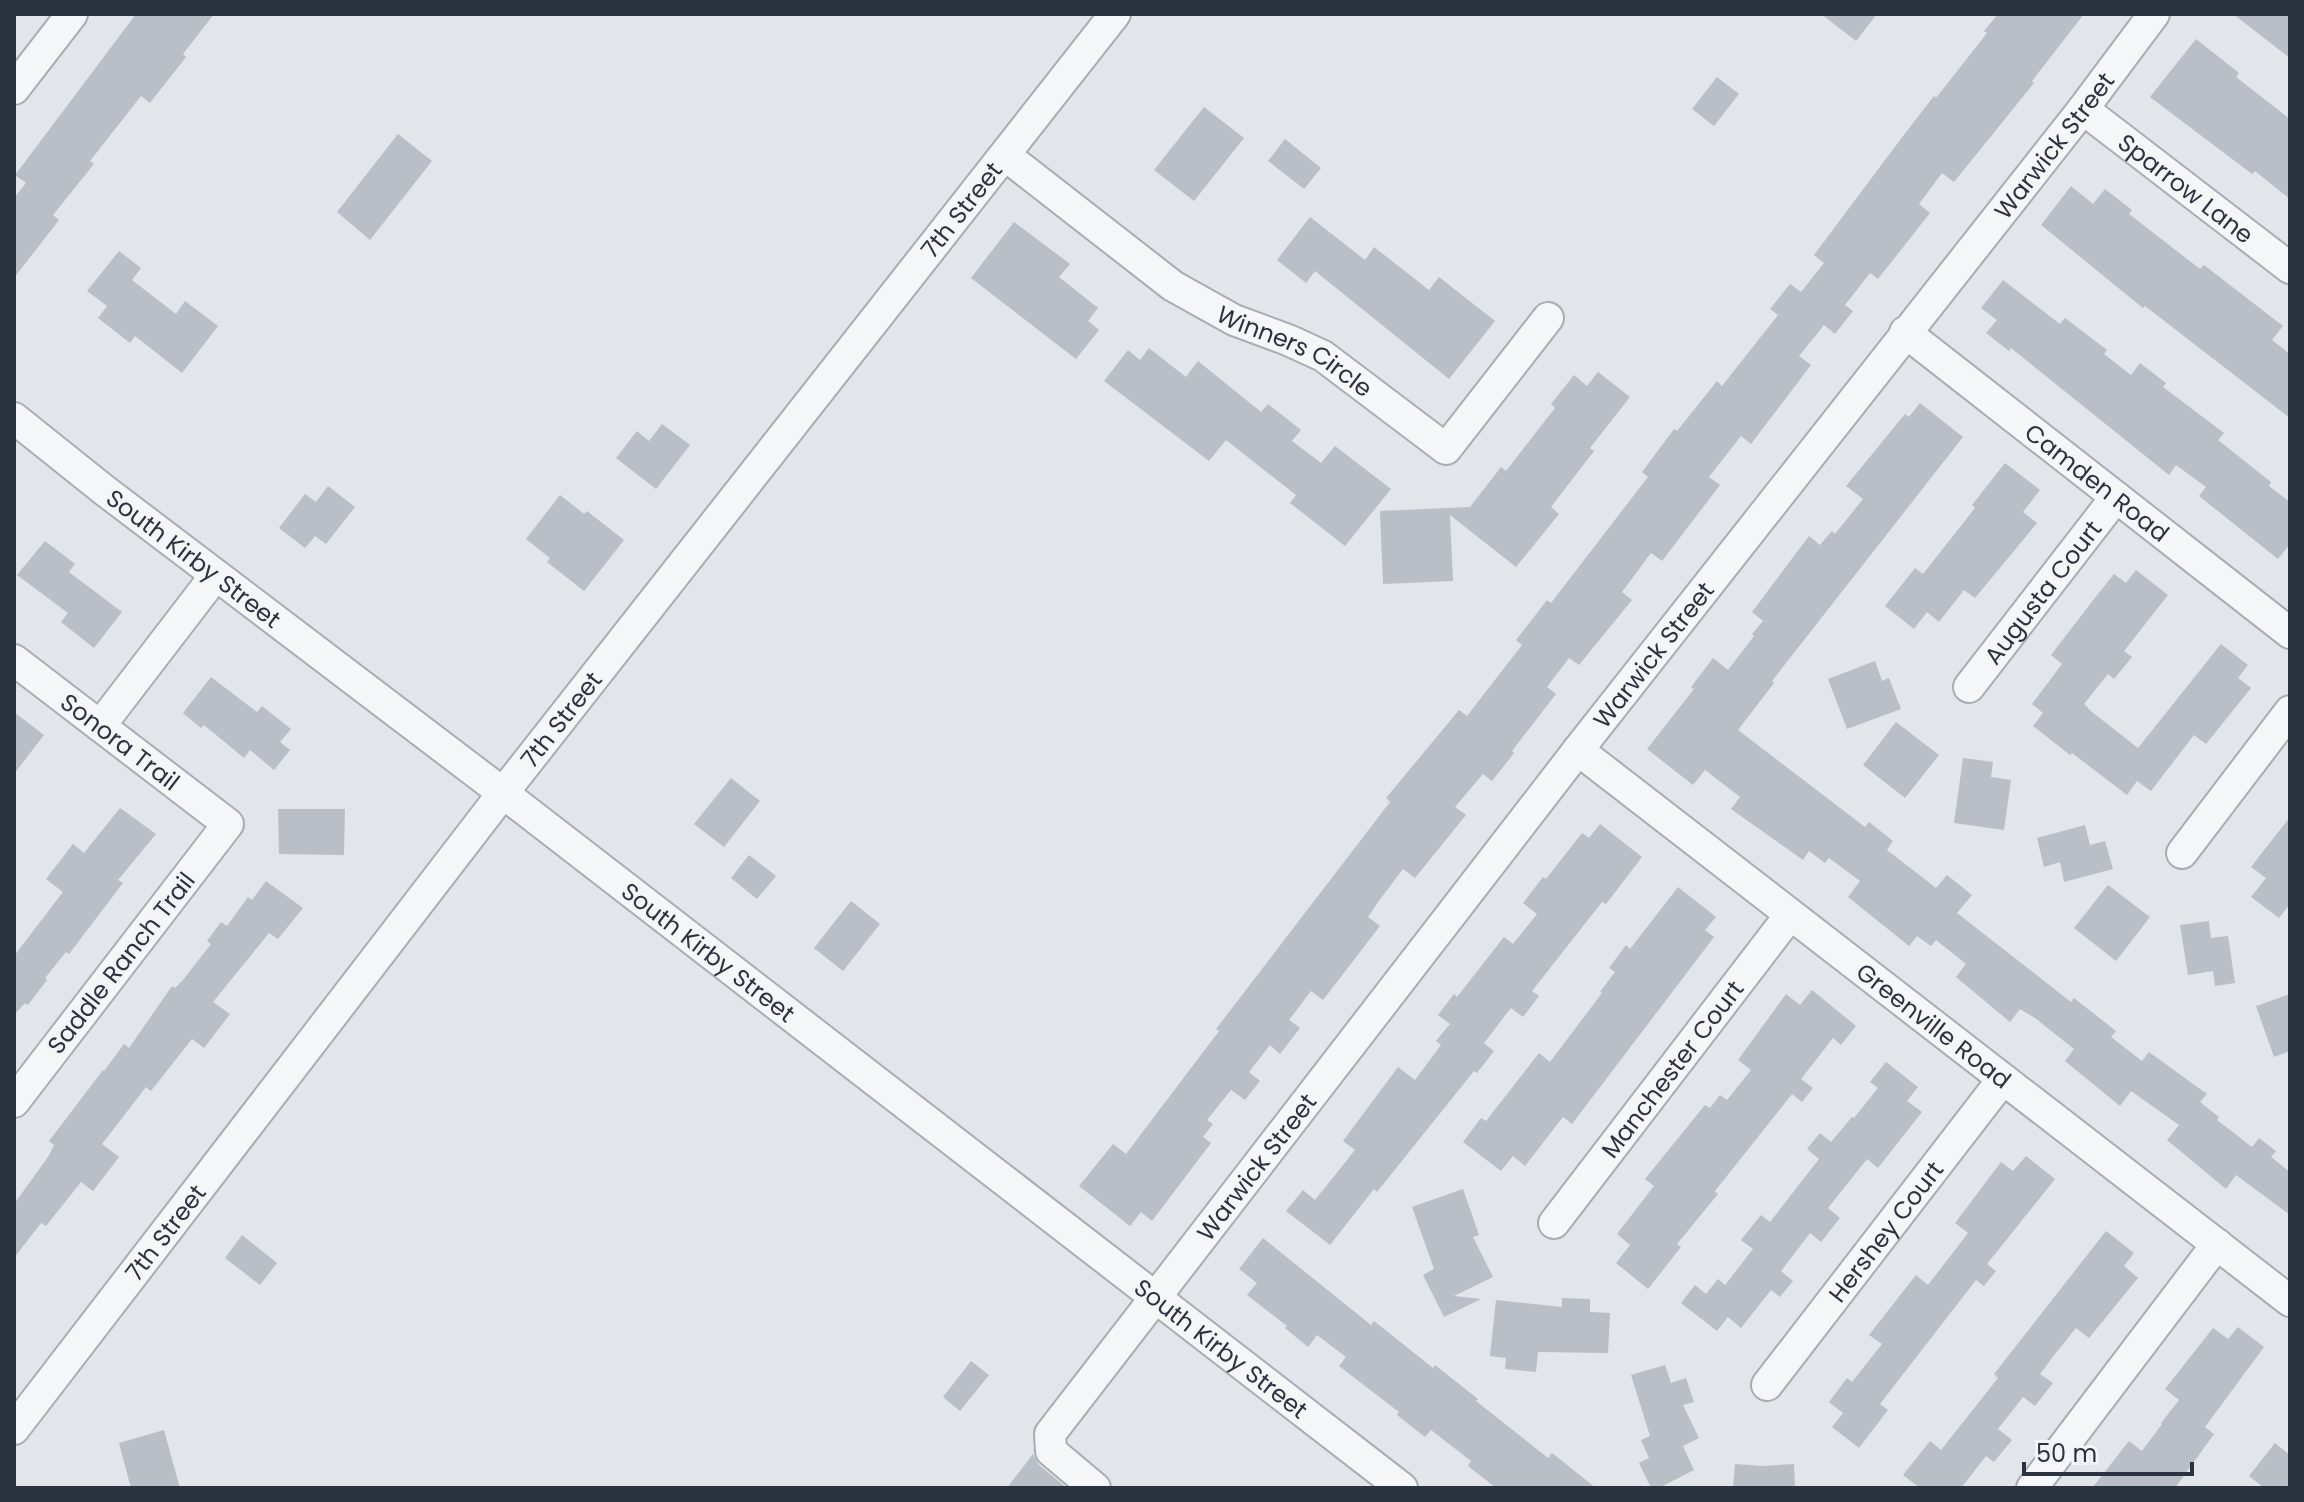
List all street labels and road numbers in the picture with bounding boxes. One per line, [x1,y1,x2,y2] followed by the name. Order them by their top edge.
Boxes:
[1986,65,2122,226] street label: Warwick Street
[2111,126,2261,251] street label: Sparrow Lane
[913,155,1009,265] street label: 7th Street
[1211,297,1379,404] street label: Winners Circle
[2018,415,2176,549] street label: Camden Road
[100,481,288,635] street label: South Kirby Street
[1976,513,2109,671] street label: Augusta Court
[1585,575,1721,735] street label: Warwick Street
[513,664,609,774] street label: 7th Street
[54,685,187,798] street label: Sonora Trail
[40,865,202,1061] street label: Saddle Ranch Trail
[615,874,802,1029] street label: South Kirby Street
[1850,955,2018,1096] street label: Greenville Road
[1593,973,1751,1165] street label: Manchester Court
[1189,1086,1324,1247] street label: Warwick Street
[1820,1154,1951,1309] street label: Hershey Court
[117,1177,213,1288] street label: 7th Street
[1128,1271,1315,1426] street label: South Kirby Street

